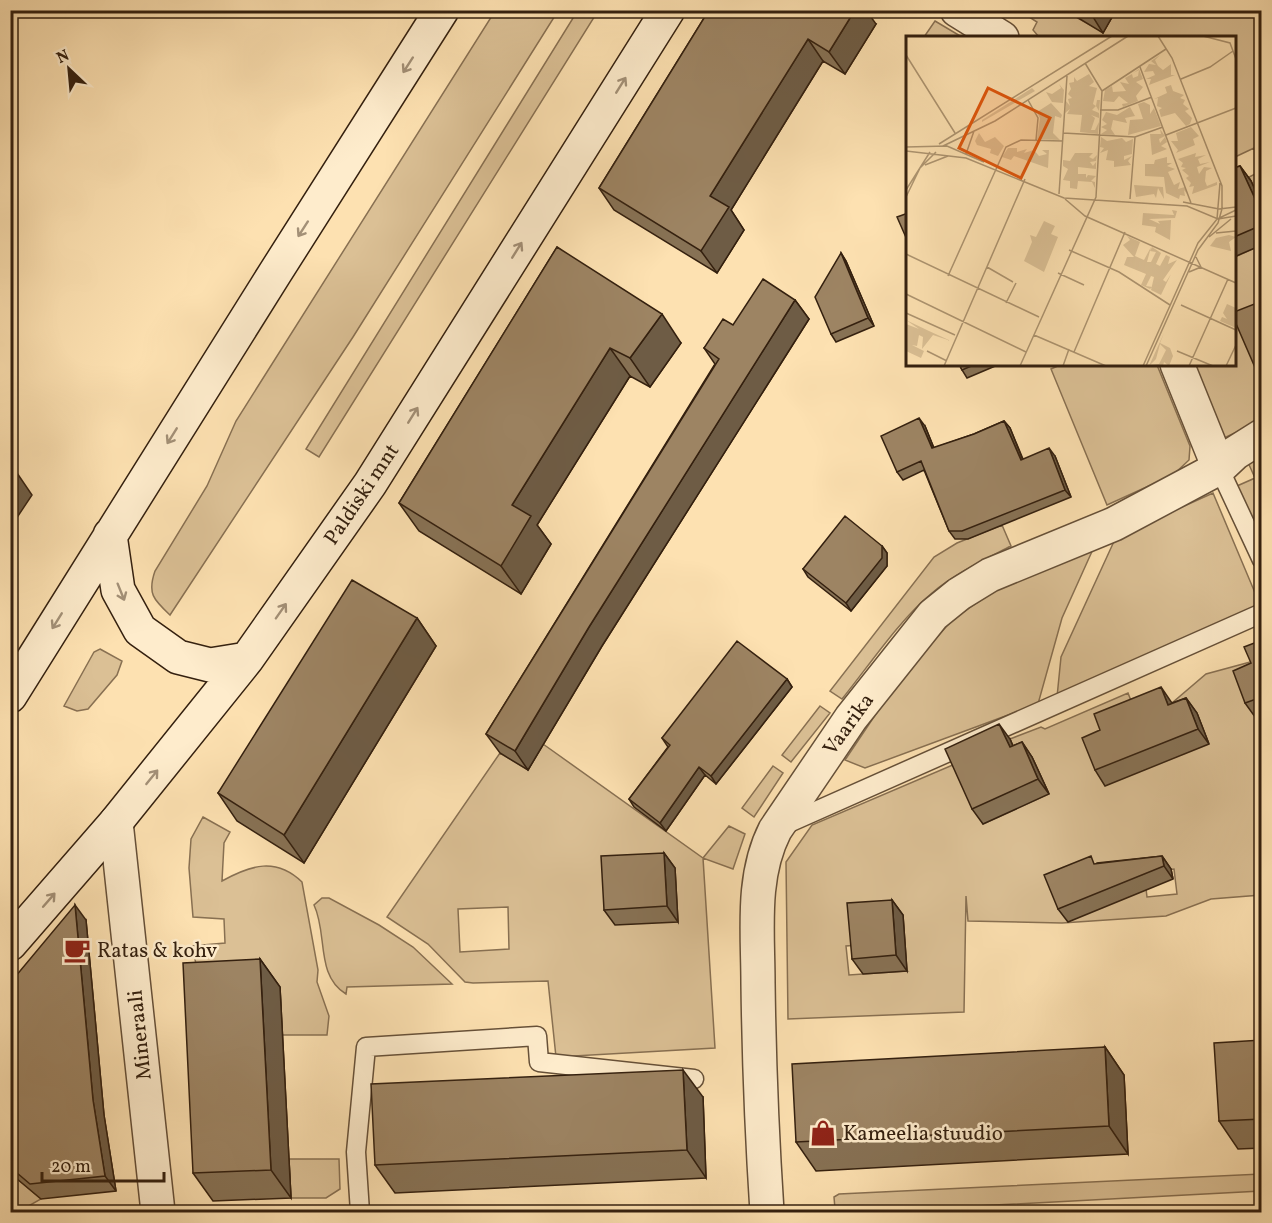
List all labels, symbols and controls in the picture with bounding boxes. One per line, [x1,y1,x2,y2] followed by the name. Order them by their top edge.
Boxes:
[906,36,1236,366] inset map
[39,39,99,99] north arrow
[53,45,74,70] text: N
[402,56,414,72] one-way arrow
[615,77,627,94] one-way arrow
[297,220,309,237] one-way arrow
[512,242,524,259] one-way arrow
[408,407,420,424] one-way arrow
[166,428,179,445] one-way arrow
[318,438,407,551] street label: Paldiski mnt
[116,583,127,601] one-way arrow
[275,604,287,620] one-way arrow
[51,612,63,629] one-way arrow
[817,688,882,762] street label: Vaarika
[145,769,158,785] one-way arrow
[42,892,55,908] one-way arrow
[62,935,92,965] cafe icon: Ratas & kohv
[97,937,217,966] place label: Ratas & kohv
[121,988,160,1081] street label: Mineraali
[808,1118,838,1148] shop icon: Kameelia stuudio
[843,1120,1003,1149] place label: Kameelia stuudio
[42,1145,164,1183] scale bar
[51,1155,91,1180] text: 20 m

